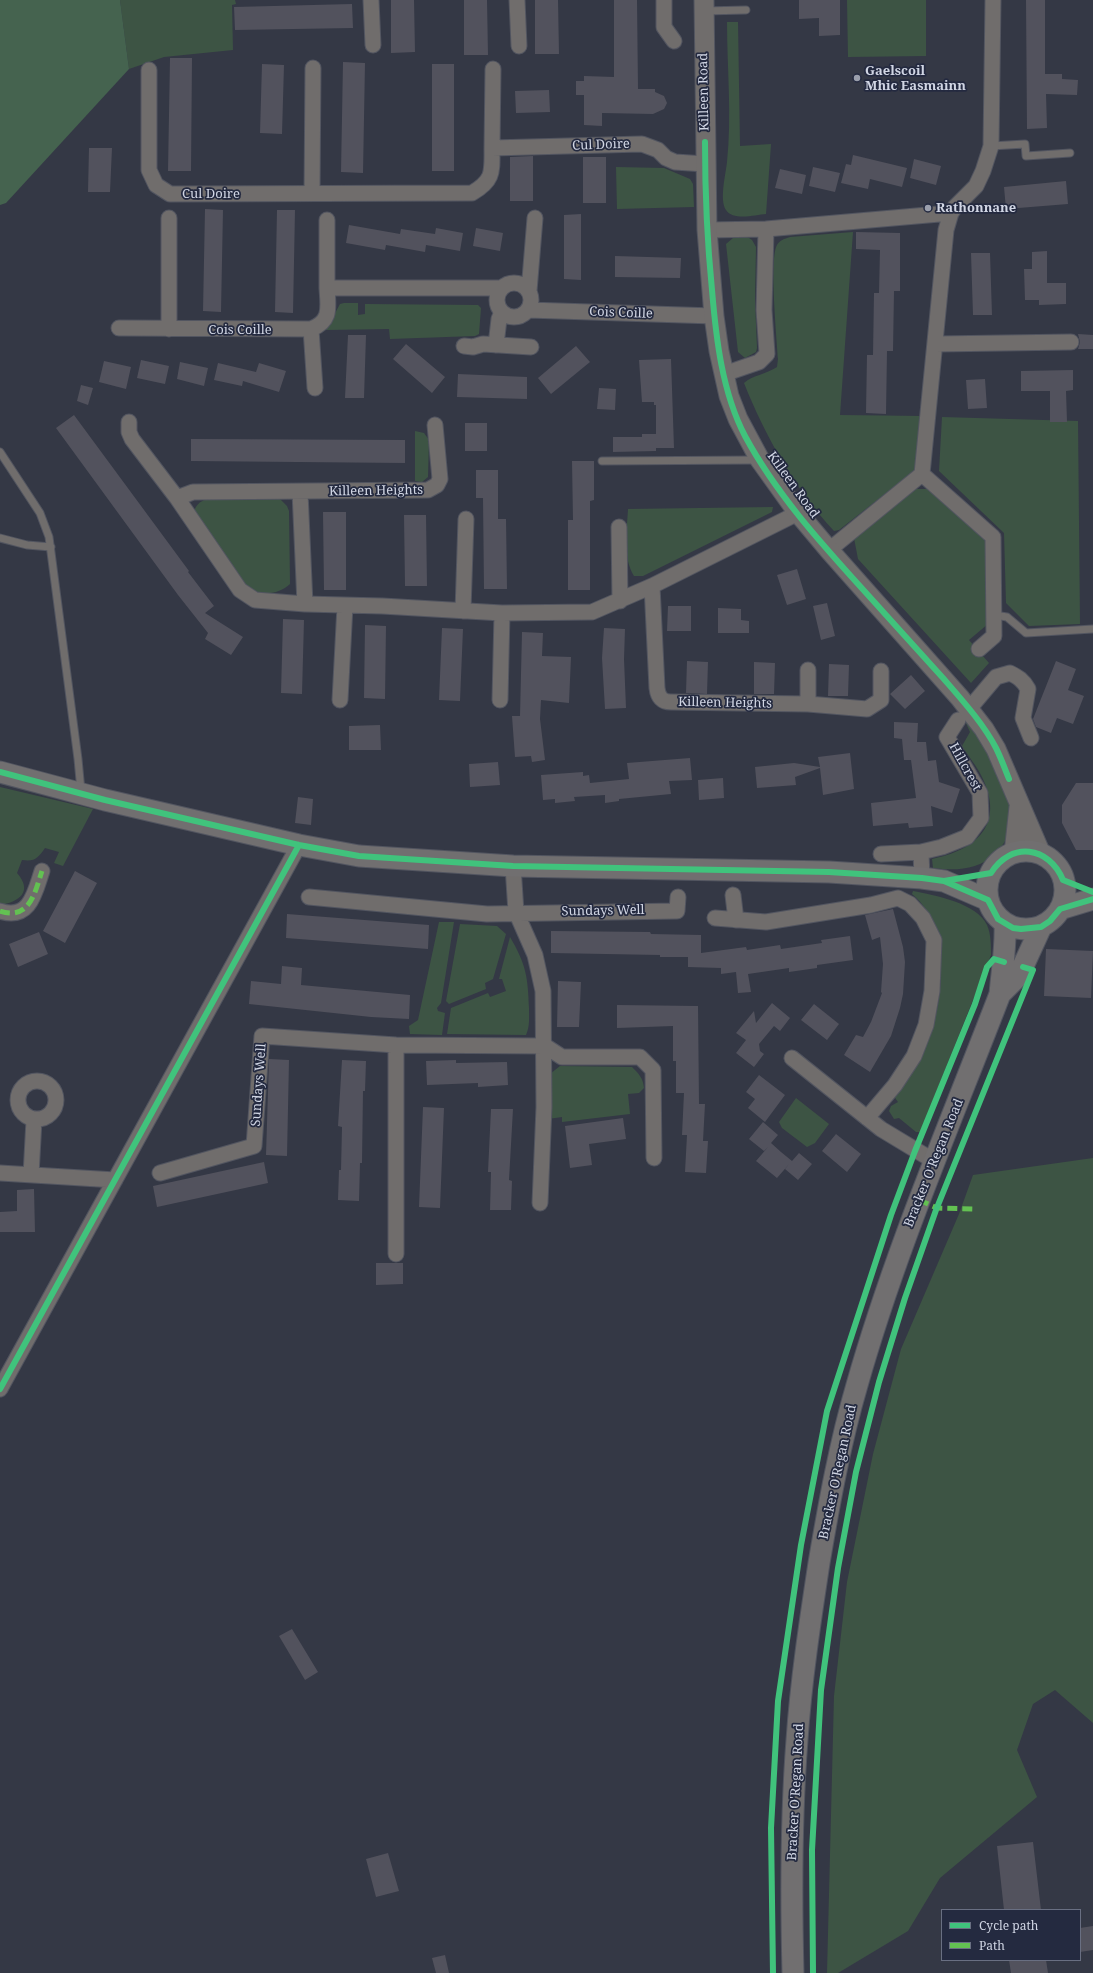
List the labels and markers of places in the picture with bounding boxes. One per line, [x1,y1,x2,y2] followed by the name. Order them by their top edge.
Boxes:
[865,63,966,94] place label: Gaelscoil Mhic Easmainn
[852,73,862,83] marker: Gaelscoil Mhic Easmainn
[936,200,1016,216] place label: Rathonnane
[923,203,933,213] marker: Rathonnane

